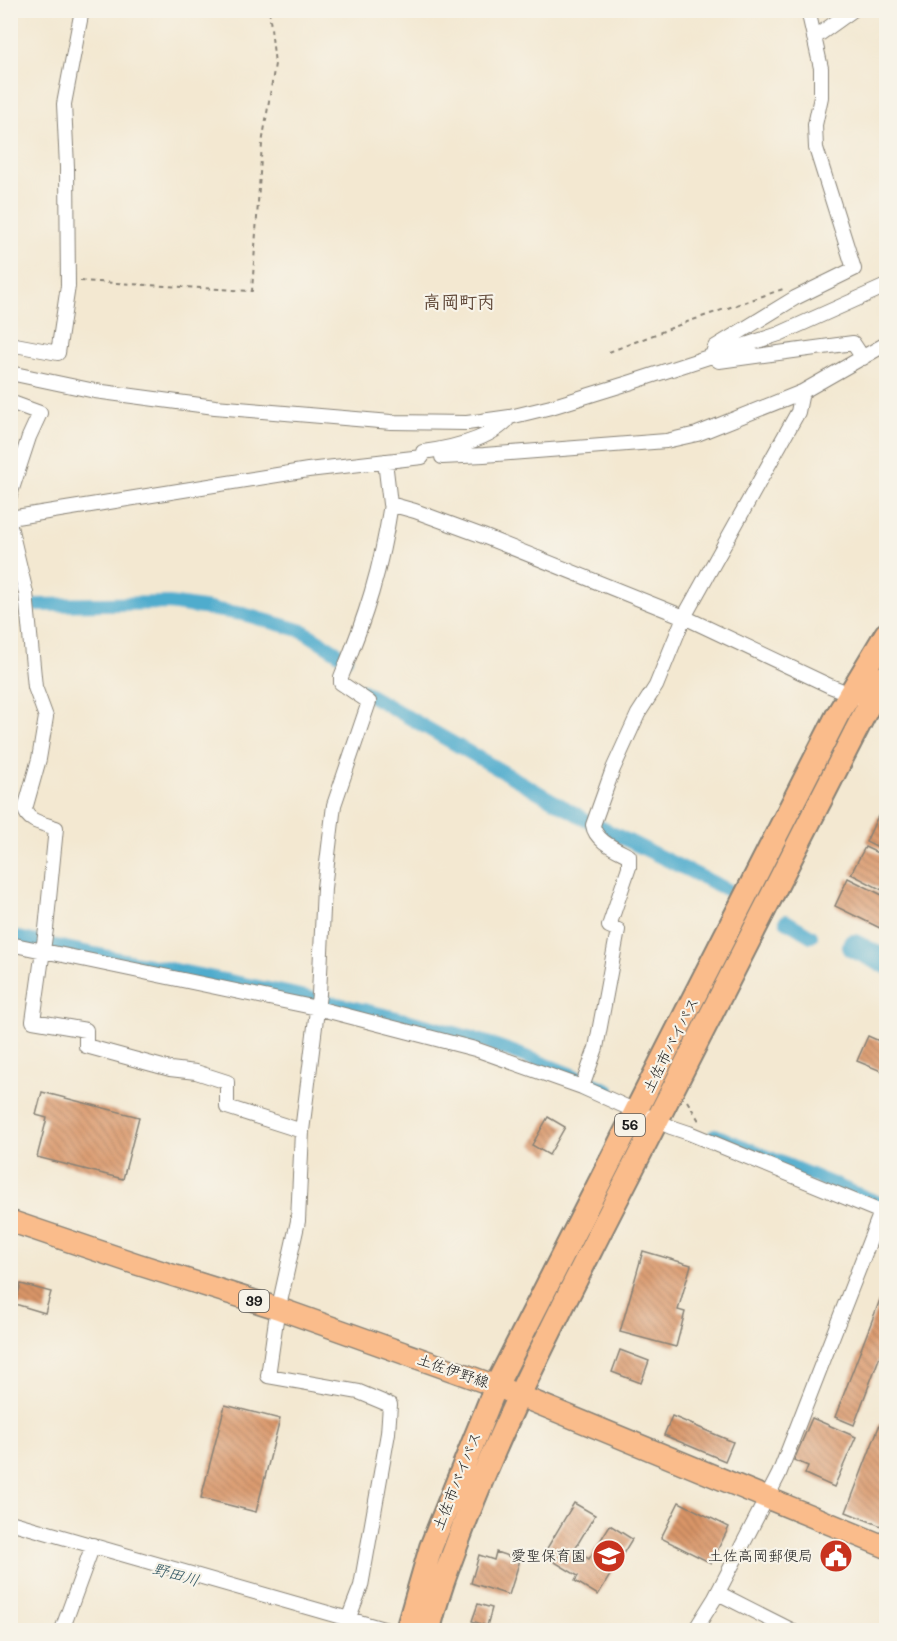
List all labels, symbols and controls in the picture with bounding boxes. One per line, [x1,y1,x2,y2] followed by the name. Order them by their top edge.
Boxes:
[423,289,495,313] district label: 高岡町丙
[637,993,703,1096] street label: 土佐市バイパス
[615,1114,645,1136] road number: 56
[239,1290,269,1312] road number: 39
[415,1348,492,1392] street label: 土佐伊野線
[427,1428,485,1533] street label: 土佐市バイパス
[591,1538,627,1574] school or university icon: 愛聖保育園
[818,1538,854,1574] public building icon: 土佐高岡郵便局
[511,1545,586,1565] place label: 愛聖保育園
[708,1545,813,1565] place label: 土佐高岡郵便局
[150,1557,202,1590] water label: 野田川

